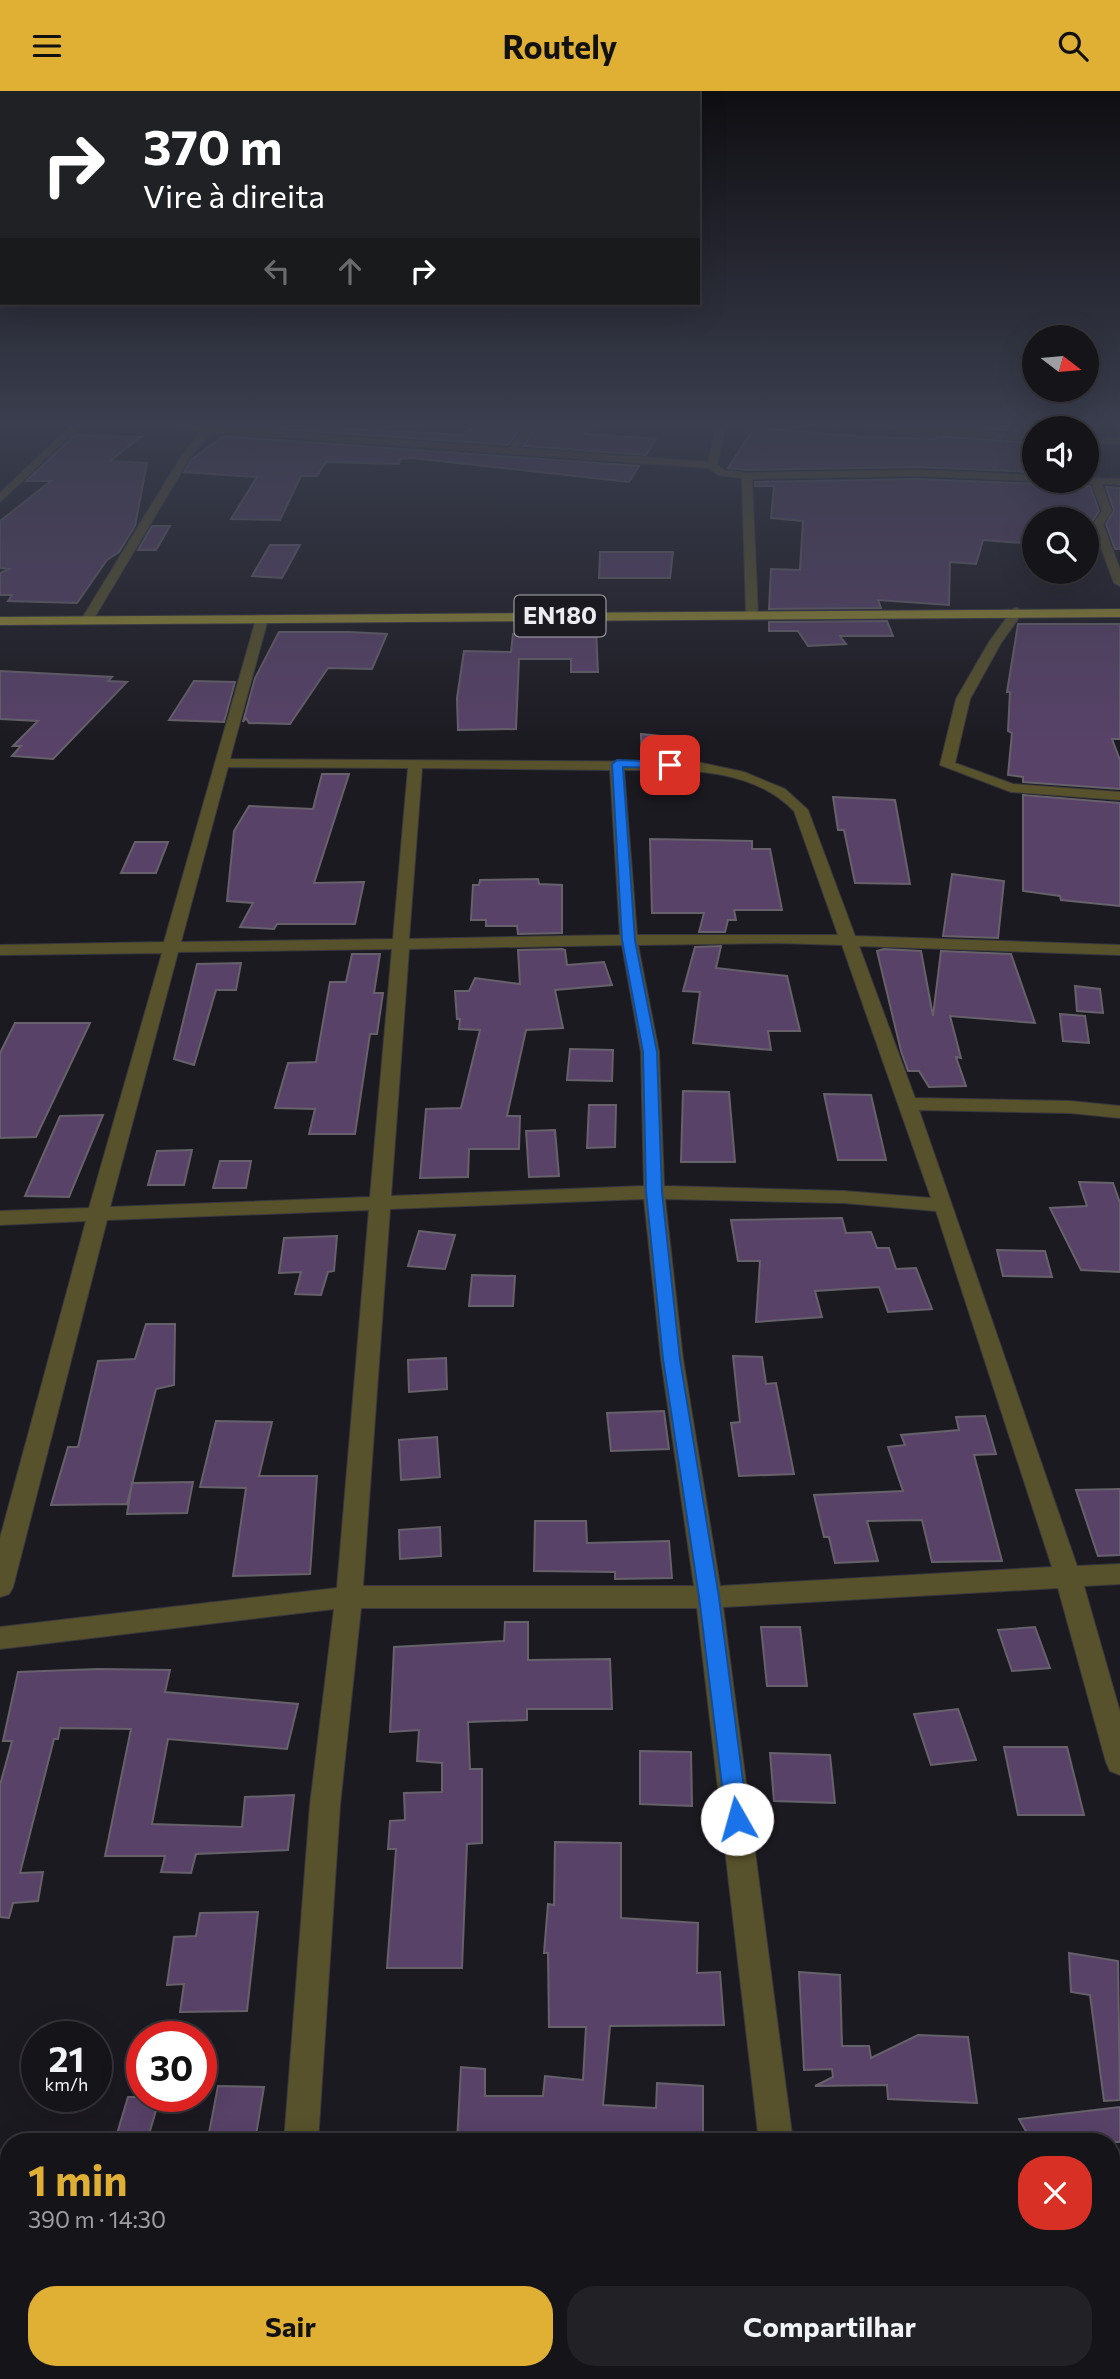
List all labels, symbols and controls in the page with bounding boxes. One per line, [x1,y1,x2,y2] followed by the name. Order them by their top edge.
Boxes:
[503,26,617,66] text: Routely
[28,27,66,65] icon: menu
[1054,27,1092,65] icon: search
[143,115,282,175] text: 370 m
[28,119,119,210] icon: right
[143,175,325,215] text: Vire à direita
[258,252,296,290] icon: left
[331,252,369,290] icon: ahead
[404,252,442,290] icon: right
[1022,325,1099,403] north arrow
[1022,325,1099,584] map controls
[1022,416,1099,493] button: sound
[1022,507,1099,584] button: search
[514,595,606,637] road number: EN180
[640,735,700,795] pin
[651,746,689,784] icon: arrive
[700,1782,774,1856] position arrow
[126,2021,217,2112] speed limit sign: 30
[49,2036,84,2079] text: 21
[45,2073,88,2095] text: km/h
[28,2153,128,2205] text: 1 min
[1018,2156,1092,2230] button: close
[28,2205,166,2233] text: 390 m · 14:30
[28,2286,553,2366] button: Sair
[567,2286,1092,2366] button: Compartilhar

